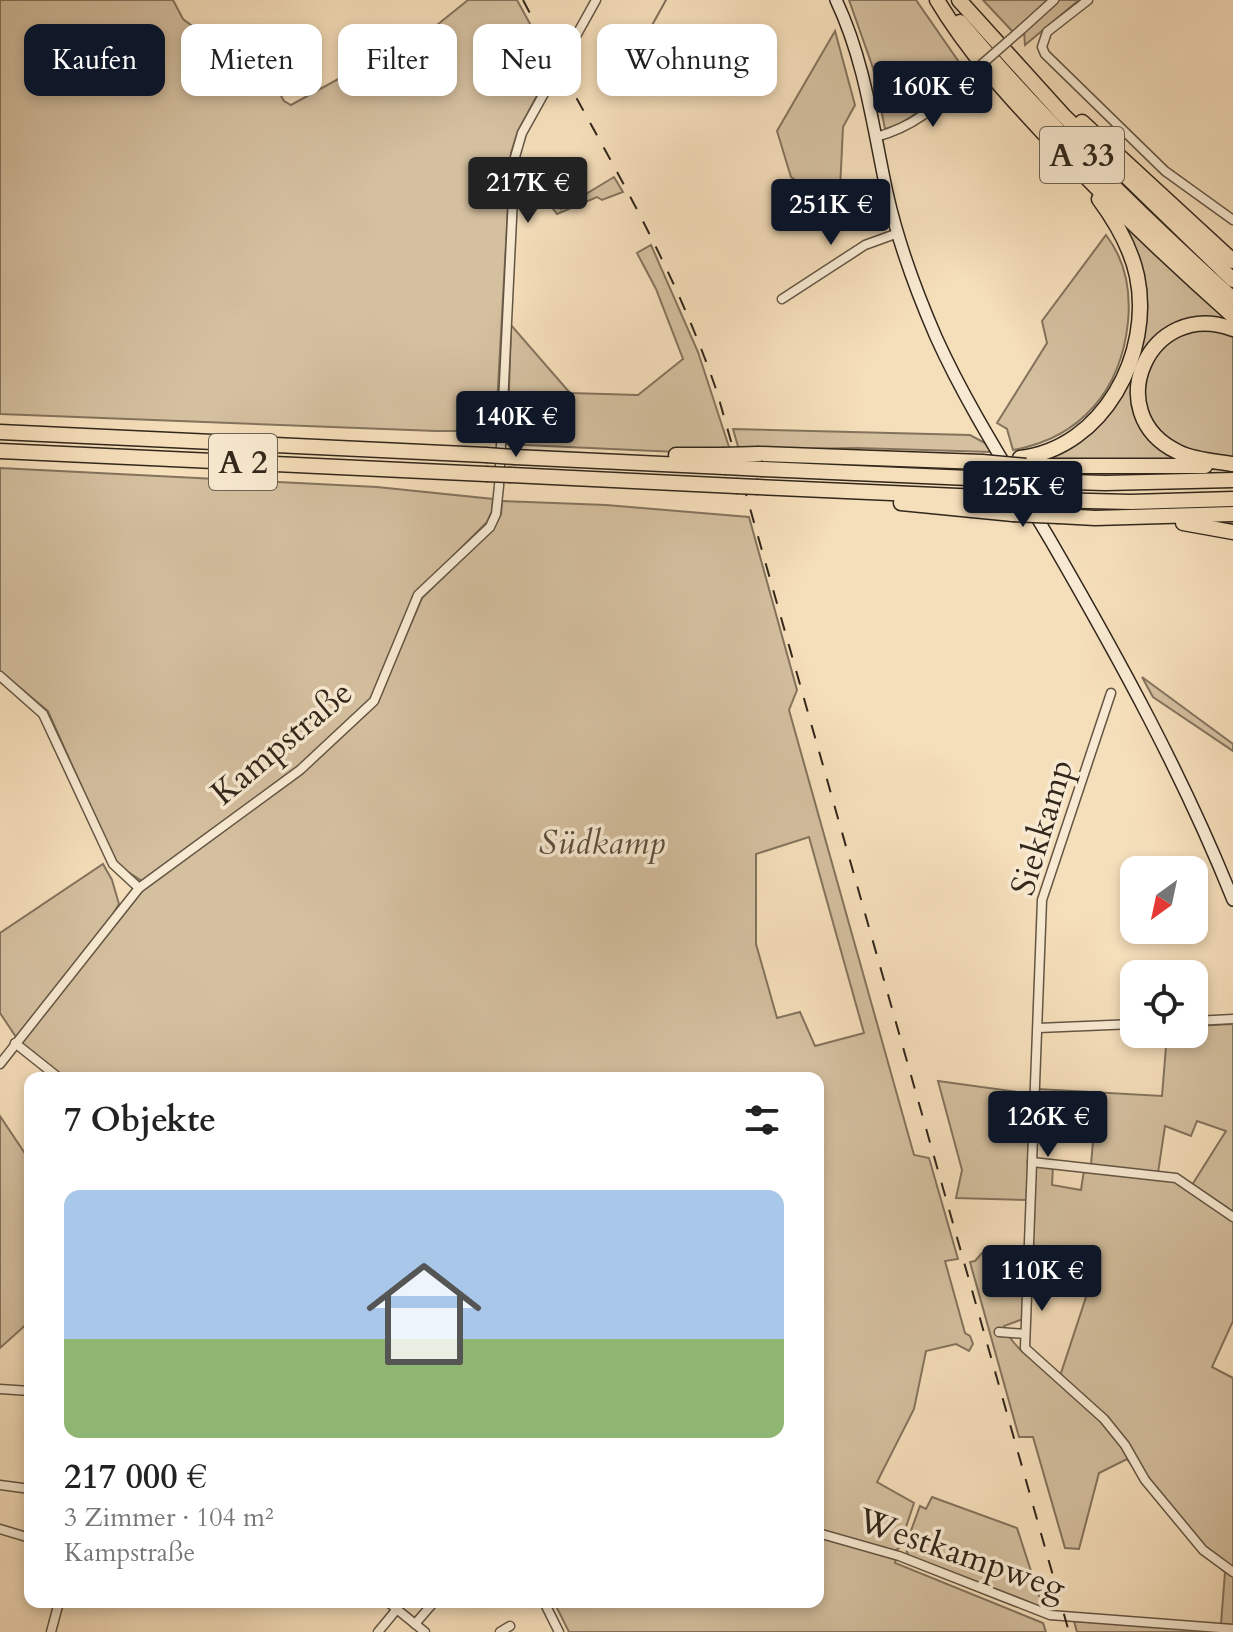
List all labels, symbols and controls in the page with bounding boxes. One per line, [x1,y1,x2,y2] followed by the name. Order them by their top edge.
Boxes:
[24,24,165,96] chip: Kaufen
[181,24,322,96] chip: Mieten
[338,24,457,96] chip: Filter
[473,24,581,96] chip: Neu
[597,24,777,96] chip: Wohnung
[868,61,998,129] pin: 160K €
[891,69,975,104] text: 160K €
[1040,127,1124,183] road number: A 33
[463,157,593,225] pin: 217K €
[486,165,570,200] text: 217K €
[766,179,896,247] pin: 251K €
[789,187,873,222] text: 251K €
[451,391,581,459] pin: 140K €
[474,399,558,434] text: 140K €
[209,434,277,490] road number: A 2
[958,461,1088,529] pin: 125K €
[981,469,1065,504] text: 125K €
[201,670,362,816] street label: Kampstraße
[999,754,1084,901] street label: Siekkamp
[539,820,665,866] park label: Südkamp
[1120,856,1208,944] north arrow
[1120,856,1208,1048] map controls
[1120,960,1208,1048] button: locate
[983,1091,1113,1159] pin: 126K €
[64,1097,216,1143] text: 7 Objekte
[740,1098,784,1142] icon: filters
[1006,1099,1090,1134] text: 126K €
[352,1242,496,1386] icon: home
[977,1245,1107,1313] pin: 110K €
[1000,1253,1084,1288] text: 110K €
[64,1454,207,1500] text: 217 000 €
[851,1497,1072,1611] street label: Westkampweg
[64,1500,274,1535] text: 3 Zimmer · 104 m²
[64,1535,195,1570] text: Kampstraße

